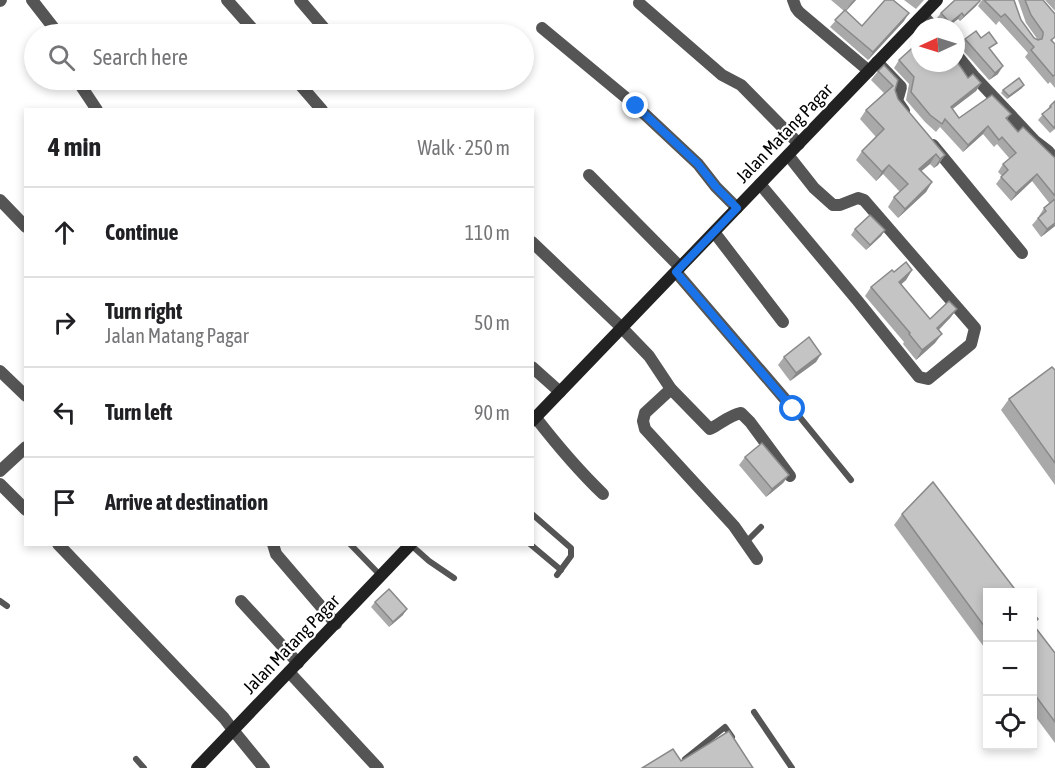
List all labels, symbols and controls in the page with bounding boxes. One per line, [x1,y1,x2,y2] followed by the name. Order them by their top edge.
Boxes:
[911,18,965,72] north arrow
[24,24,534,90] search box
[45,41,78,74] icon: search
[93,44,188,70] text: Search here
[732,79,837,187] street label: Jalan Matang Pagar
[622,92,648,118] route end
[48,132,101,162] text: 4 min
[418,136,510,159] text: Walk · 250 m
[48,216,81,249] icon: ahead
[105,219,179,245] text: Continue
[465,221,510,244] text: 110 m
[105,298,182,324] text: Turn right
[48,306,81,339] icon: right
[474,311,510,334] text: 50 m
[105,324,249,347] text: Jalan Matang Pagar
[779,395,805,421] route start
[48,396,81,429] icon: left
[105,399,172,425] text: Turn left
[474,401,510,424] text: 90 m
[48,486,81,519] icon: arrive
[105,489,268,515] text: Arrive at destination
[983,588,1037,750] map controls
[983,588,1037,642] button: +
[239,590,344,698] street label: Jalan Matang Pagar
[983,642,1037,696] button: −
[983,696,1037,750] button: locate

